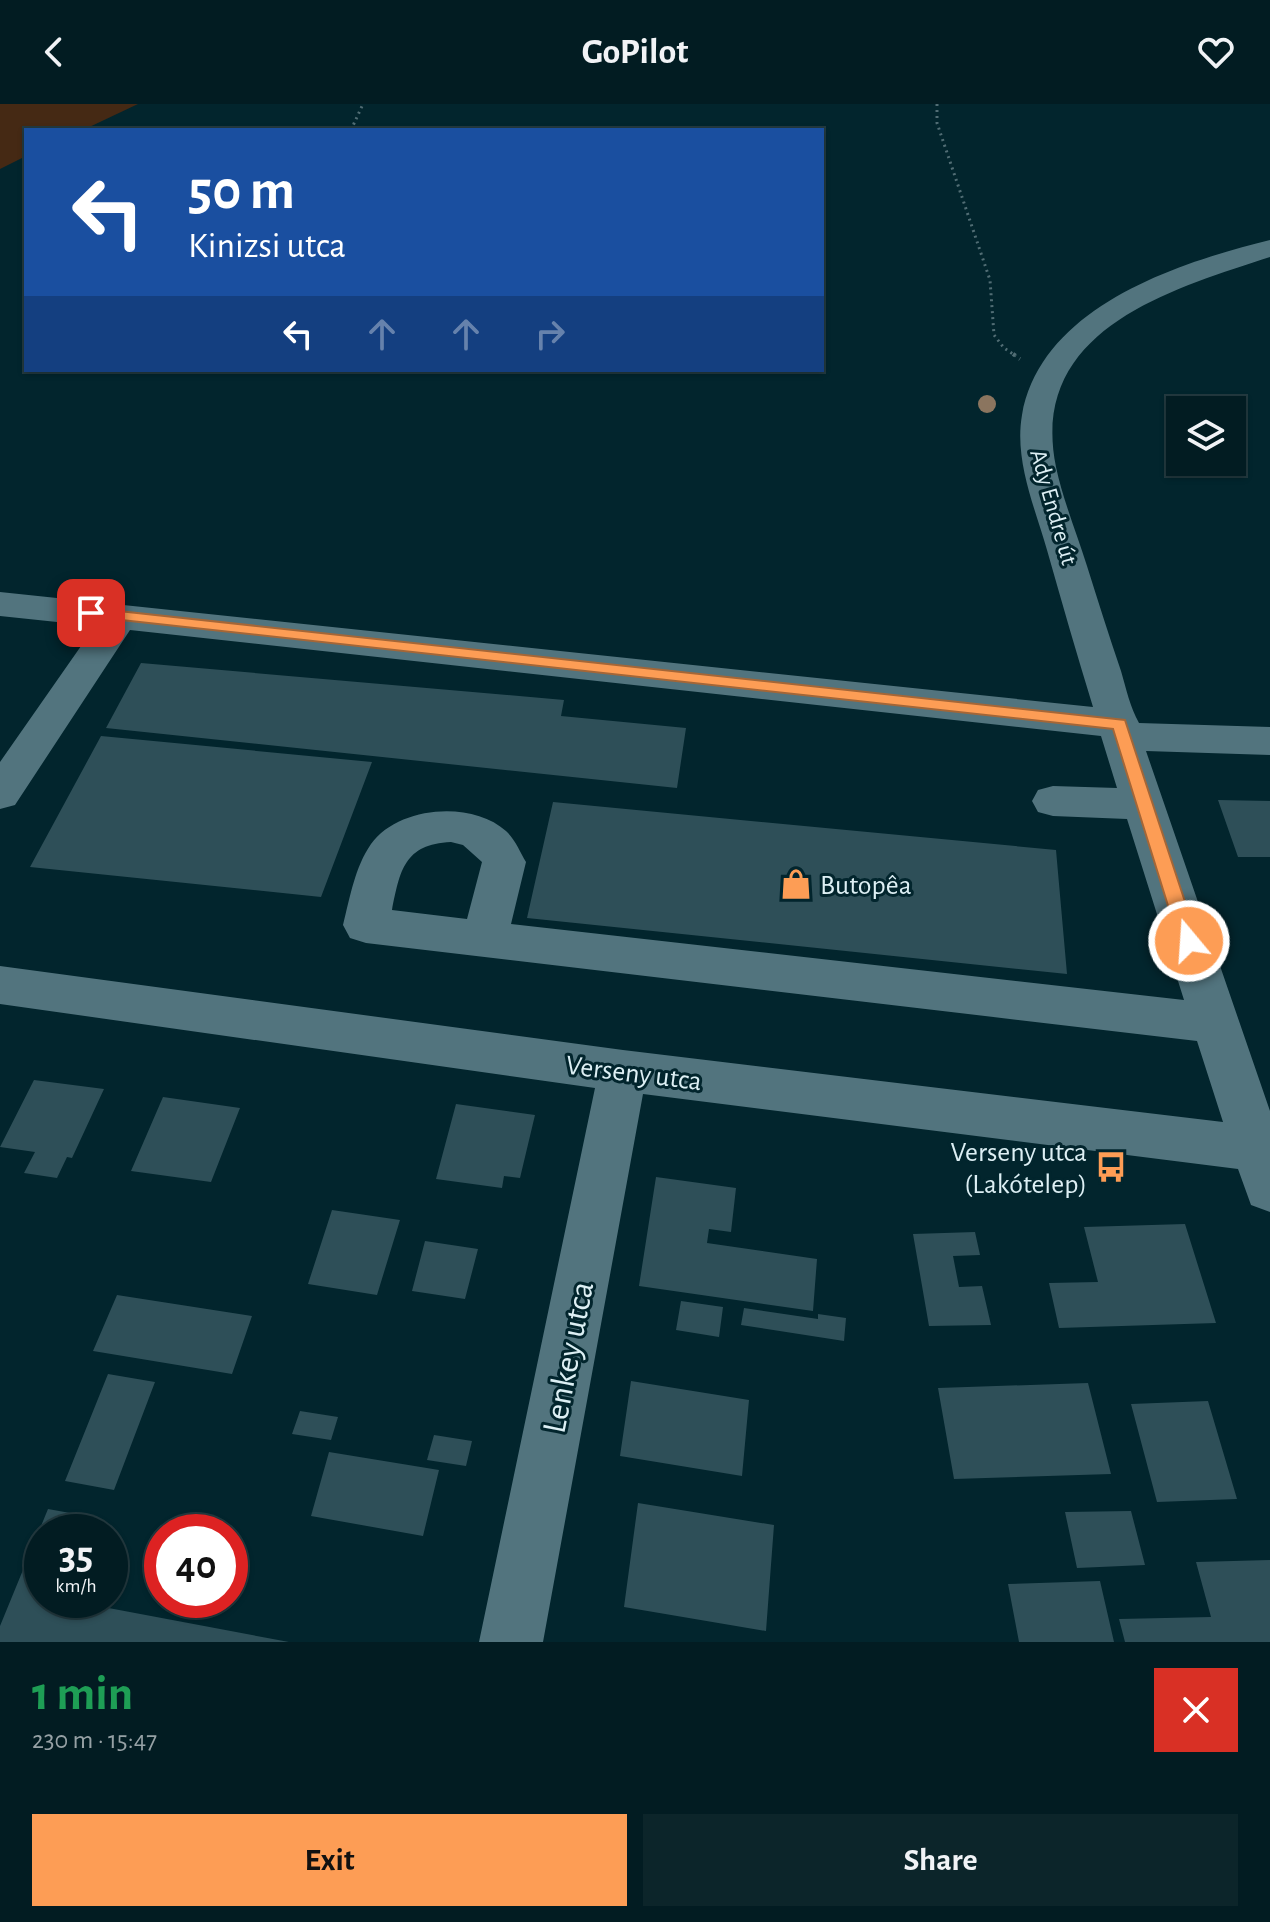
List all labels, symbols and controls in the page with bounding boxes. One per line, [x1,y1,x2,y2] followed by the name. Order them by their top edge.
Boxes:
[32,30,76,74] icon: back
[1194,30,1238,74] icon: heart
[582,34,688,70] text: GoPilot
[56,160,160,264] icon: left
[188,163,295,219] text: 50 m
[188,228,346,264] text: Kinizsi utca
[276,312,320,356] icon: left
[360,312,404,356] icon: ahead
[444,312,488,356] icon: ahead
[528,312,572,356] icon: right
[1166,396,1246,476] map controls
[1166,396,1246,476] button: layers
[1025,447,1081,568] street label: Ady Endre út
[57,579,125,647] pin
[69,591,113,635] icon: arrive
[779,867,813,901] shop icon: Butopêa
[820,872,912,900] place label: Butopêa
[1147,899,1231,983] position arrow
[564,1052,703,1096] street label: Verseny utca
[950,1139,1087,1199] place label: Verseny utca (Lakótelep)
[1094,1150,1128,1184] bus stop icon: Verseny utca (Lakótelep)
[538,1279,600,1436] street label: Lenkey utca
[144,1514,248,1618] speed limit sign: 40
[59,1536,93,1576] text: 35
[55,1576,97,1596] text: km/h
[1154,1668,1238,1752] button: close
[32,1671,133,1719] text: 1 min
[32,1727,157,1753] text: 230 m · 15:47
[32,1814,627,1906] button: Exit
[643,1814,1238,1906] button: Share

